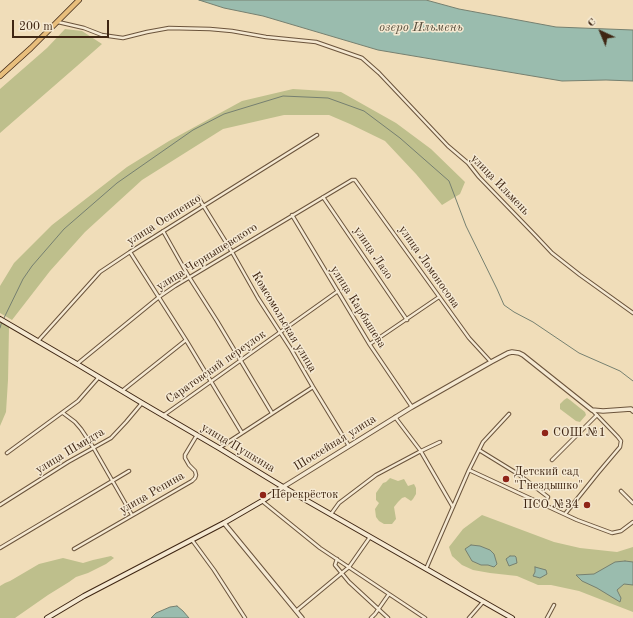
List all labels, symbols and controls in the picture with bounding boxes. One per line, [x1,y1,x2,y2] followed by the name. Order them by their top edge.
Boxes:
[14,12,111,38] scale bar
[581,12,621,52] north arrow
[586,17,599,29] text: С
[379,20,463,36] water label: озеро Ильмень
[19,21,53,33] text: 200 m
[467,152,533,218] street label: улица Ильмень
[124,191,204,249] street label: улица Осипенко
[154,220,260,294] street label: улица Чернышевского
[395,223,463,311] street label: улица Ломоносова
[350,224,396,282] street label: улица Лазо
[327,263,389,351] street label: улица Карбышева
[248,269,320,375] street label: Комсомольская улица
[163,327,269,407] street label: Саратовский переулок
[291,412,379,474] street label: Шоссейная улица
[198,420,278,476] street label: улица Пушкина
[33,425,107,477] street label: улица Шмидта
[553,426,606,440] place label: СОШ №1
[540,428,550,438] marker: СОШ №1
[514,465,583,493] place label: Детский сад "Гнездышко"
[117,469,187,517] street label: улица Репина
[501,474,511,484] marker: Детский сад "Гнездышко"
[271,488,338,502] place label: Перекрёсток
[258,490,268,500] marker: Перекрёсток
[523,498,579,512] place label: ПСО №34
[582,500,592,510] marker: ПСО №34

